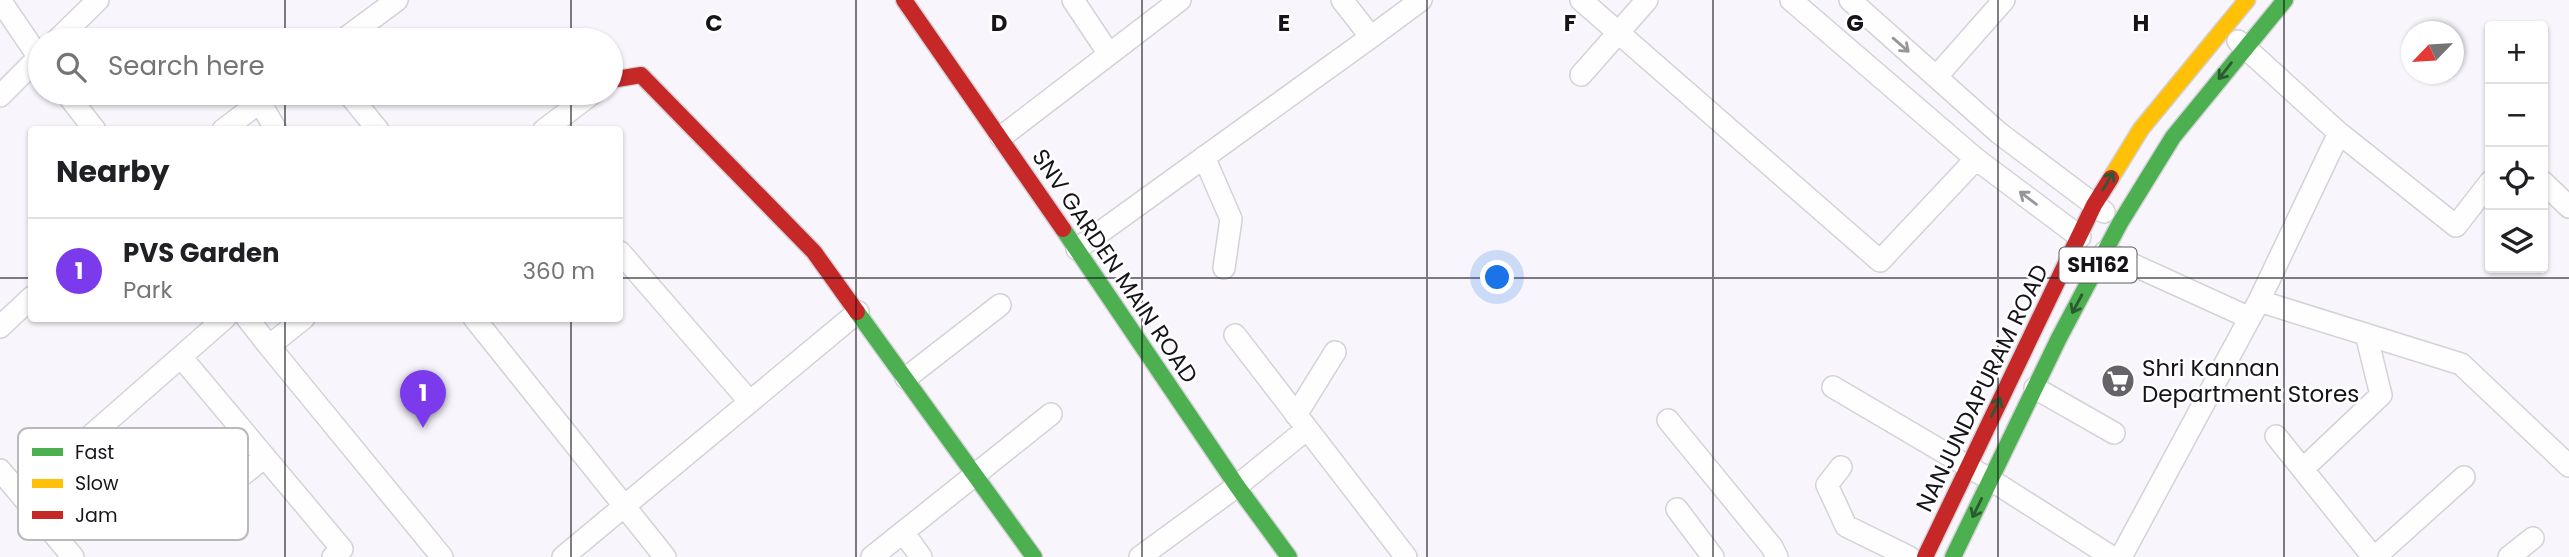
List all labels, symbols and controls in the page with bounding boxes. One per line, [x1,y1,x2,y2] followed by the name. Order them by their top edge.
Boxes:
[705,7,723,39] text: C
[991,7,1007,39] text: D
[1278,7,1290,39] text: E
[1564,7,1576,39] text: F
[1846,7,1864,39] text: G
[2133,7,2149,39] text: H
[2401,21,2464,84] north arrow
[2485,21,2548,273] map controls
[2485,21,2548,84] button: +
[28,28,623,105] search box
[1892,37,1910,53] one-way arrow
[52,48,90,86] icon: search
[108,48,265,84] text: Search here
[2218,62,2233,80] one-way arrow
[2485,84,2548,147] button: −
[1025,143,1205,389] street label: SNV GARDEN MAIN ROAD
[2485,147,2548,210] button: locate
[56,150,170,193] text: Nearby
[2102,171,2115,192] one-way arrow
[2019,191,2038,205] one-way arrow
[2485,210,2548,273] button: layers
[123,235,280,271] text: PVS Garden
[2060,247,2136,282] road number: SH162
[75,255,83,287] text: 1
[523,255,595,287] text: 360 m
[1908,259,2056,517] street label: NANJUNDAPURAM ROAD
[1480,260,1514,294] your location
[123,274,172,306] text: Park
[2070,293,2083,314] one-way arrow
[2142,352,2359,410] place label: Shri Kannan Department Stores
[2099,362,2137,400] supermarket icon: Shri Kannan Department Stores
[400,370,446,428] pin: 1
[1990,397,2004,418] one-way arrow
[18,428,248,540] legend
[75,439,114,466] text: Fast
[75,470,119,497] text: Slow
[1969,497,1983,518] one-way arrow
[75,502,117,529] text: Jam

